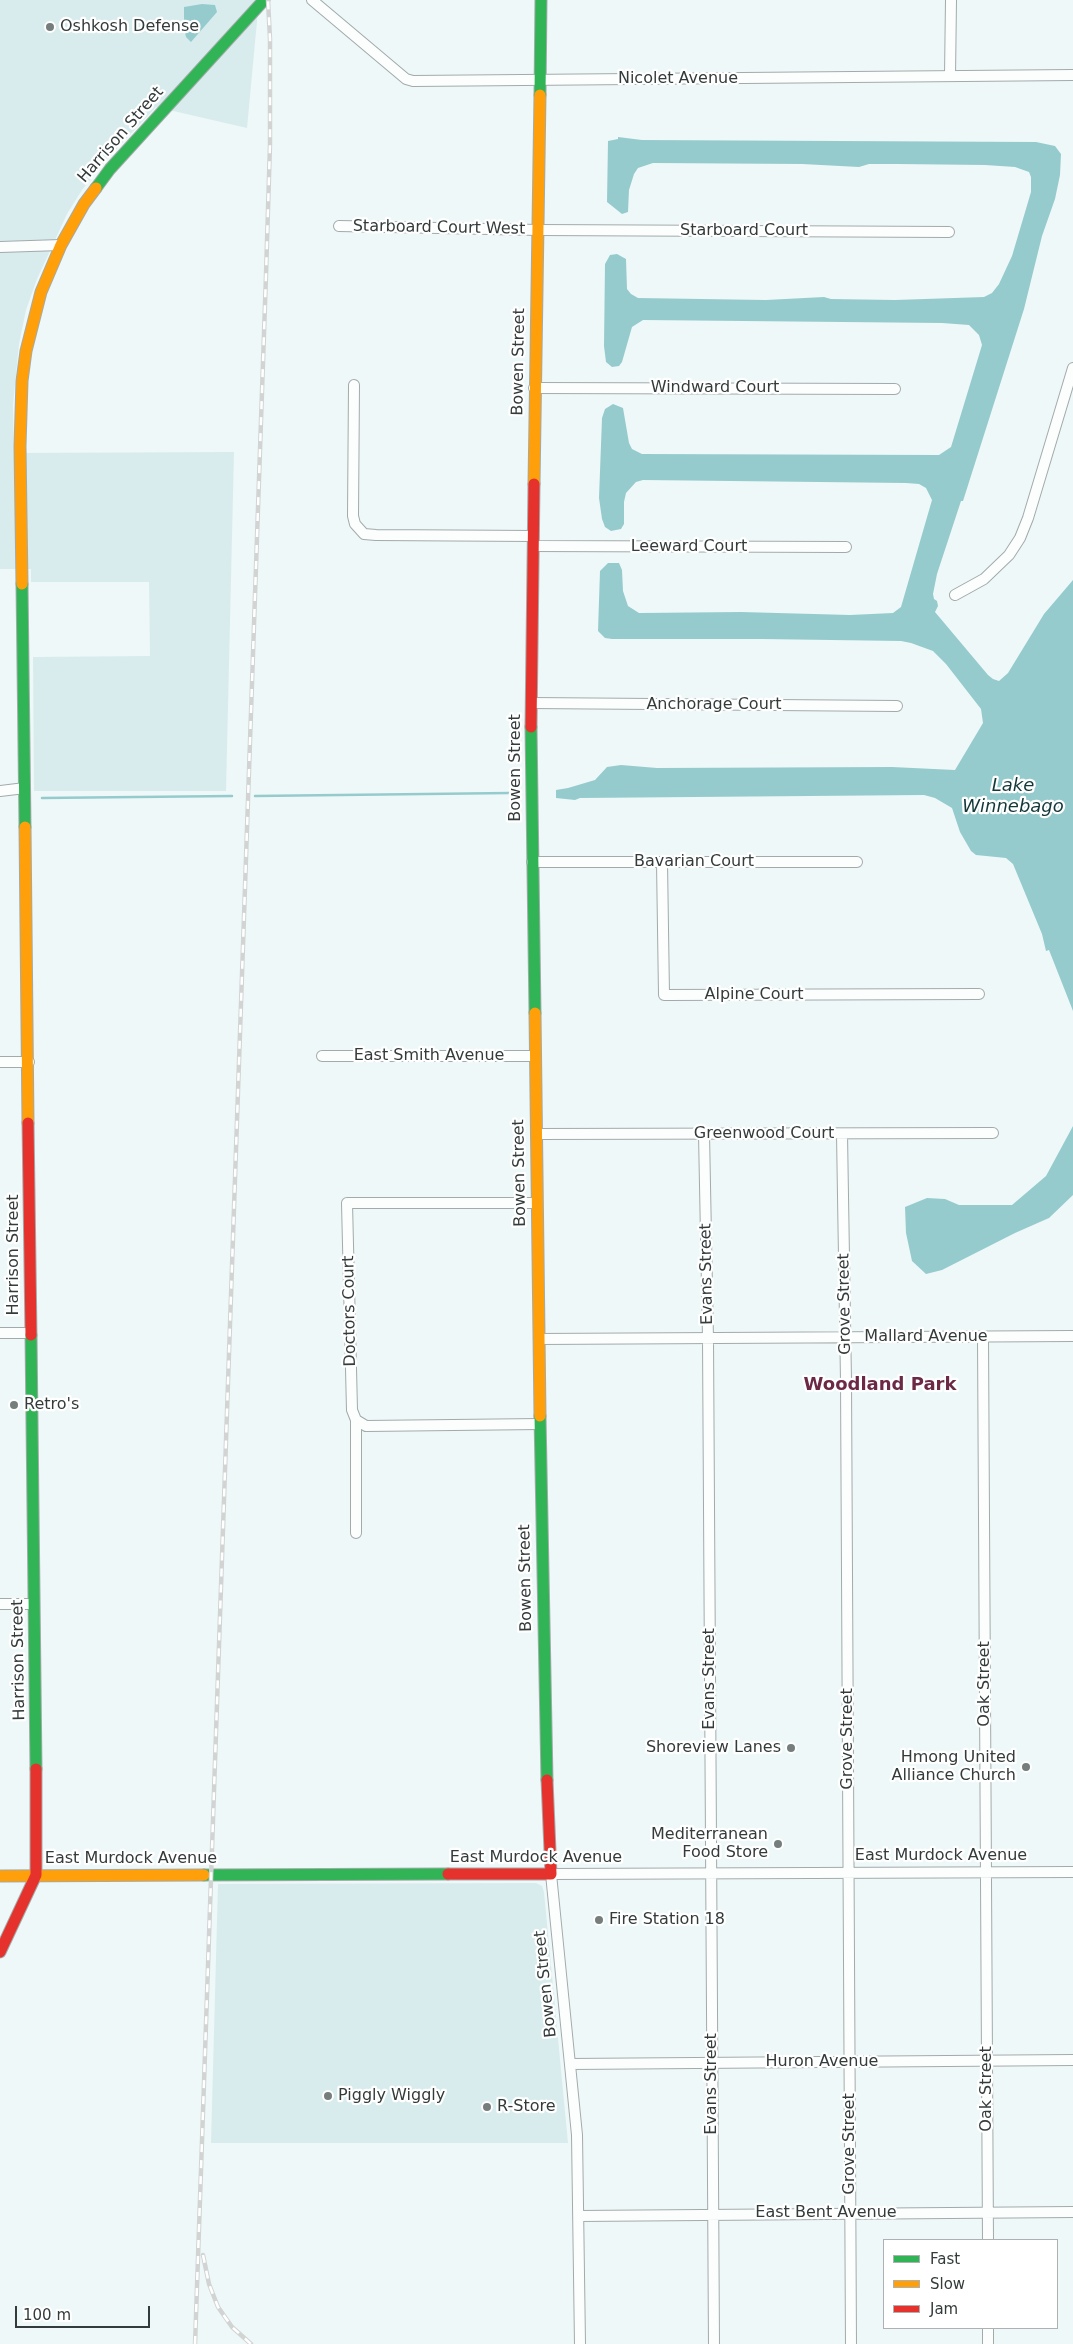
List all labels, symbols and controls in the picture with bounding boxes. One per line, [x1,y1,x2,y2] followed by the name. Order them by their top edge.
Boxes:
[60,17,199,37] place label: Oshkosh Defense
[44,21,56,33] marker: Oshkosh Defense
[618,69,738,89] street label: Nicolet Avenue
[74,83,168,187] street label: Harrison Street
[353,217,525,239] street label: Starboard Court West
[680,221,808,241] street label: Starboard Court
[508,308,530,416] street label: Bowen Street
[651,378,779,398] street label: Windward Court
[631,537,747,557] street label: Leeward Court
[646,695,782,715] street label: Anchorage Court
[506,714,526,822] street label: Bowen Street
[962,775,1064,818] water label: Lake Winnebago
[634,852,754,872] street label: Bavarian Court
[704,985,804,1005] street label: Alpine Court
[354,1046,504,1066] street label: East Smith Avenue
[509,1119,531,1227] street label: Bowen Street
[694,1124,834,1144] street label: Greenwood Court
[4,1194,24,1316] street label: Harrison Street
[697,1223,717,1325] street label: Evans Street
[835,1253,855,1355] street label: Grove Street
[339,1255,361,1367] street label: Doctors Court
[864,1327,988,1347] street label: Mallard Avenue
[804,1374,956,1396] district label: Woodland Park
[24,1395,79,1415] place label: Retro's
[8,1399,20,1411] marker: Retro's
[515,1524,537,1632] street label: Bowen Street
[8,1599,30,1721] street label: Harrison Street
[700,1628,720,1730] street label: Evans Street
[975,1641,995,1727] street label: Oak Street
[838,1688,858,1790] street label: Grove Street
[646,1738,781,1758] place label: Shoreview Lanes
[785,1742,797,1754] marker: Shoreview Lanes
[891,1748,1016,1786] place label: Hmong United Alliance Church
[1020,1761,1032,1773] marker: Hmong United Alliance Church
[651,1825,768,1863] place label: Mediterranean Food Store
[772,1838,784,1850] marker: Mediterranean Food Store
[855,1846,1027,1866] street label: East Murdock Avenue
[450,1848,622,1868] street label: East Murdock Avenue
[45,1849,217,1869] street label: East Murdock Avenue
[609,1910,725,1930] place label: Fire Station 18
[593,1914,605,1926] marker: Fire Station 18
[531,1930,561,2038] street label: Bowen Street
[702,2033,722,2135] street label: Evans Street
[977,2046,997,2132] street label: Oak Street
[766,2052,878,2072] street label: Huron Avenue
[338,2086,445,2106] place label: Piggly Wiggly
[322,2090,334,2102] marker: Piggly Wiggly
[840,2093,860,2195] street label: Grove Street
[497,2097,556,2117] place label: R-Store
[481,2101,493,2113] marker: R-Store
[755,2203,897,2223] street label: East Bent Avenue
[883,2239,1058,2329] legend
[930,2250,960,2268] text: Fast
[930,2275,965,2293] text: Slow
[18,2296,152,2328] scale bar
[930,2300,958,2318] text: Jam
[23,2306,71,2324] text: 100 m

